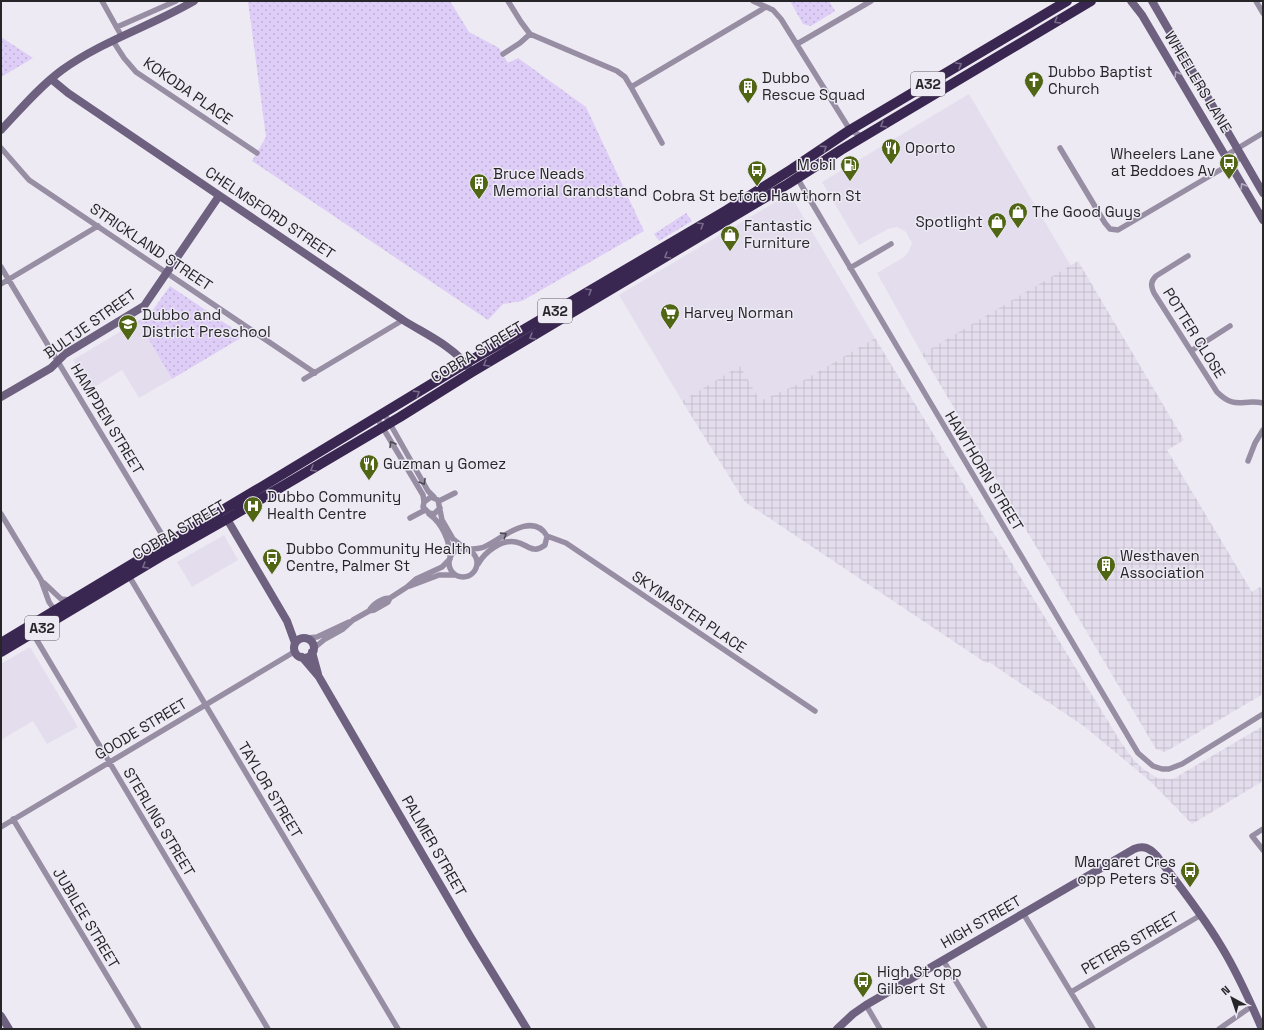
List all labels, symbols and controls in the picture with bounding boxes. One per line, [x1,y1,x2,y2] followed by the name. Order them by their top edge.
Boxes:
[1054,17,1061,24] one-way arrow
[1161,28,1236,136] street label: WHEELERS LANE
[140,53,237,128] street label: KOKODA PLACE
[1048,62,1153,98] place label: Dubbo Baptist Church
[955,63,962,70] one-way arrow
[762,68,865,104] place label: Dubbo Rescue Squad
[1023,70,1045,98] church icon: Dubbo Baptist Church
[1174,71,1181,78] one-way arrow
[911,72,945,96] road number: A32
[737,76,759,104] building icon: Dubbo Rescue Squad
[880,120,887,127] one-way arrow
[880,137,902,165] restaurant icon: Oporto
[905,138,956,157] place label: Oporto
[1110,144,1215,180] place label: Wheelers Lane at Beddoes Av
[820,145,827,153] one-way arrow
[1218,152,1240,180] bus stop icon: Wheelers Lane at Beddoes Av
[839,154,861,182] fuel station icon: Mobil
[797,155,836,174] place label: Mobil
[746,159,768,187] bus stop icon: Cobra St before Hawthorn St
[202,162,339,263] street label: CHELMSFORD STREET
[493,164,647,200] place label: Bruce Neads Memorial Grandstand
[468,172,490,200] building icon: Bruce Neads Memorial Grandstand
[1240,183,1248,190] one-way arrow
[653,186,861,205] place label: Cobra St before Hawthorn St
[86,199,216,295] street label: STRICKLAND STREET
[1007,201,1029,229] shop icon: The Good Guys
[1032,202,1141,221] place label: The Good Guys
[986,211,1008,239] shop icon: Spotlight
[915,212,983,231] place label: Spotlight
[744,216,812,252] place label: Fantastic Furniture
[697,222,704,229] one-way arrow
[719,224,741,252] shop icon: Fantastic Furniture
[664,251,671,259] one-way arrow
[1159,284,1230,382] street label: POTTER CLOSE
[40,285,140,362] street label: BULTJE STREET
[585,289,592,296] one-way arrow
[538,299,572,323] road number: A32
[659,302,681,330] supermarket icon: Harvey Norman
[684,303,793,322] place label: Harvey Norman
[142,305,271,341] place label: Dubbo and District Preschool
[117,313,139,341] school or university icon: Dubbo and District Preschool
[427,316,527,387] street label: COBRA STREET
[529,332,536,339] one-way arrow
[483,359,490,366] one-way arrow
[67,360,148,478] street label: HAMPDEN STREET
[413,390,420,398] one-way arrow
[941,407,1028,534] street label: HAWTHORN STREET
[389,441,396,448] one-way arrow
[358,453,380,481] restaurant icon: Guzman y Gomez
[383,454,506,473] place label: Guzman y Gomez
[310,465,317,472] one-way arrow
[419,478,426,485] one-way arrow
[267,487,401,523] place label: Dubbo Community Health Centre
[129,495,229,564] street label: COBRA STREET
[242,495,264,523] hospital icon: Dubbo Community Health Centre
[500,532,507,539] one-way arrow
[286,539,471,575] place label: Dubbo Community Health Centre, Palmer St
[1120,546,1204,582] place label: Westhaven Association
[261,547,283,575] bus stop icon: Dubbo Community Health Centre, Palmer St
[1095,554,1117,582] building icon: Westhaven Association
[142,562,149,569] one-way arrow
[628,566,750,657] street label: SKYMASTER PLACE
[25,616,59,640] road number: A32
[91,693,191,764] street label: GOODE STREET
[234,738,307,842] street label: TAYLOR STREET
[119,764,200,880] street label: STERLING STREET
[398,792,471,900] street label: PALMER STREET
[1074,852,1176,888] place label: Margaret Cres opp Peters St
[1179,860,1201,888] bus stop icon: Margaret Cres opp Peters St
[49,864,124,972] street label: JUBILEE STREET
[937,891,1025,952] street label: HIGH STREET
[1077,907,1182,978] street label: PETERS STREET
[877,962,962,998] place label: High St opp Gilbert St
[852,970,874,998] bus stop icon: High St opp Gilbert St
[1212,978,1252,1018] north arrow
[1218,983,1233,998] text: N

